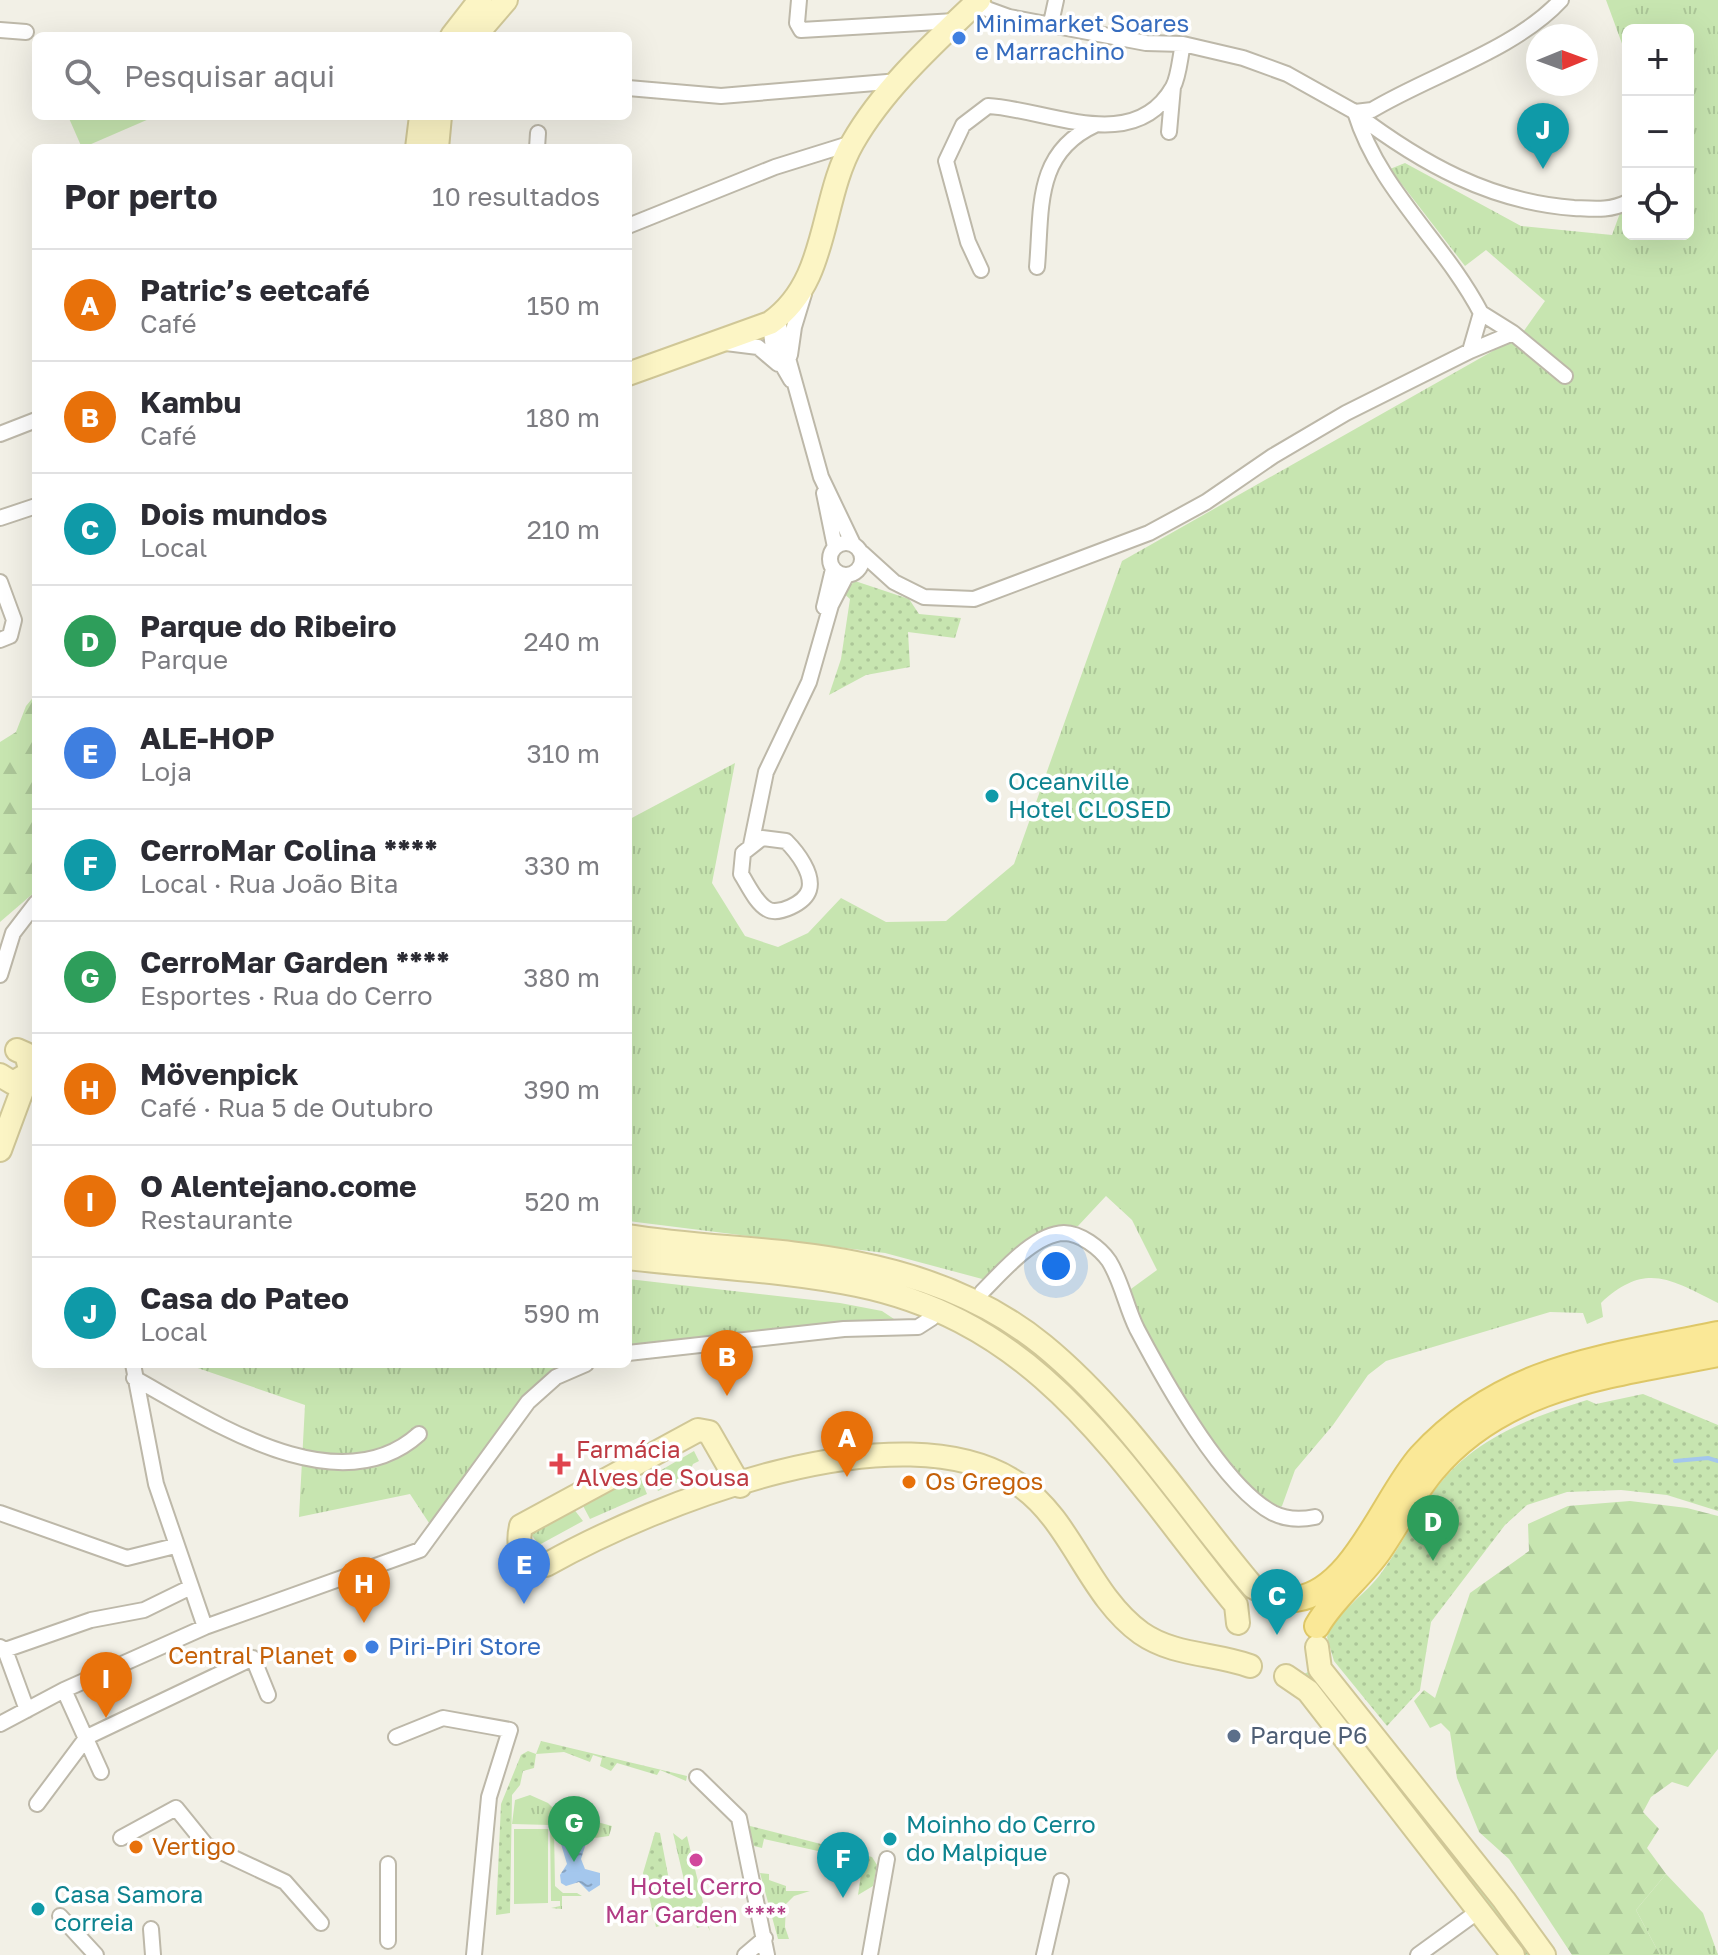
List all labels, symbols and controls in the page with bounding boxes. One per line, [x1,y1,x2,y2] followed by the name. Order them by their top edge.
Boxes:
[975,8,1189,65] place label: Minimarket Soares e Marrachino
[1526,24,1598,96] north arrow
[1622,24,1694,240] map controls
[1622,24,1694,96] button: +
[950,29,968,47] marker: Minimarket Soares e Marrachino
[32,32,632,120] search box
[60,54,104,98] icon: search
[124,58,335,94] text: Pesquisar aqui
[1622,96,1694,168] button: −
[1517,103,1569,169] pin: J
[1622,168,1694,240] button: locate
[64,176,218,216] text: Por perto
[432,181,600,212] text: 10 resultados
[140,272,370,308] text: Patric’s eetcafé
[81,290,99,321] text: A
[527,290,600,321] text: 150 m
[140,308,197,339] text: Café
[140,384,241,420] text: Kambu
[81,402,99,433] text: B
[526,402,600,433] text: 180 m
[140,420,197,451] text: Café
[140,496,327,532] text: Dois mundos
[81,514,99,545] text: C
[527,514,600,545] text: 210 m
[140,532,207,563] text: Local
[140,608,396,644] text: Parque do Ribeiro
[81,626,99,657] text: D
[523,626,600,657] text: 240 m
[140,644,228,675] text: Parque
[140,720,275,756] text: ALE-HOP
[82,738,98,769] text: E
[527,738,600,769] text: 310 m
[140,756,192,787] text: Loja
[1008,766,1171,823] place label: Oceanville Hotel CLOSED
[983,787,1001,805] marker: Oceanville Hotel CLOSED
[140,832,438,868] text: CerroMar Colina ****
[82,850,98,881] text: F
[524,850,600,881] text: 330 m
[140,868,399,899] text: Local · Rua João Bita
[140,944,450,980] text: CerroMar Garden ****
[80,962,100,993] text: G
[523,962,600,993] text: 380 m
[140,980,433,1011] text: Esportes · Rua do Cerro
[140,1056,299,1092] text: Mövenpick
[80,1074,100,1105] text: H
[523,1074,600,1105] text: 390 m
[140,1092,433,1123] text: Café · Rua 5 de Outubro
[140,1168,417,1204] text: O Alentejano.come
[86,1186,94,1217] text: I
[524,1186,600,1217] text: 520 m
[140,1204,293,1235] text: Restaurante
[1036,1246,1076,1286] your location
[140,1280,349,1316] text: Casa do Pateo
[83,1298,97,1329] text: J
[524,1298,600,1329] text: 590 m
[140,1316,207,1347] text: Local
[701,1330,753,1396] pin: B
[821,1411,873,1477] pin: A
[576,1434,750,1491] place label: Farmácia Alves de Sousa
[551,1455,569,1473] marker: Farmácia Alves de Sousa
[925,1466,1043,1495] place label: Os Gregos
[900,1473,918,1491] marker: Os Gregos
[1407,1495,1459,1561] pin: D
[498,1538,550,1604] pin: E
[338,1557,390,1623] pin: H
[1251,1569,1303,1635] pin: C
[388,1631,541,1660] place label: Piri-Piri Store
[363,1638,381,1656] marker: Piri-Piri Store
[168,1640,334,1669] place label: Central Planet
[341,1647,359,1665] marker: Central Planet
[80,1652,132,1718] pin: I
[1250,1720,1368,1749] place label: Parque P6
[1225,1727,1243,1745] marker: Parque P6
[548,1796,600,1862] pin: G
[906,1809,1096,1866] place label: Moinho do Cerro do Malpique
[881,1830,899,1848] marker: Moinho do Cerro do Malpique
[152,1831,236,1860] place label: Vertigo
[817,1832,869,1898] pin: F
[127,1838,145,1856] marker: Vertigo
[687,1851,705,1869] marker: Hotel Cerro Mar Garden ****
[605,1871,787,1928] place label: Hotel Cerro Mar Garden ****
[54,1879,203,1936] place label: Casa Samora correia
[29,1900,47,1918] marker: Casa Samora correia

